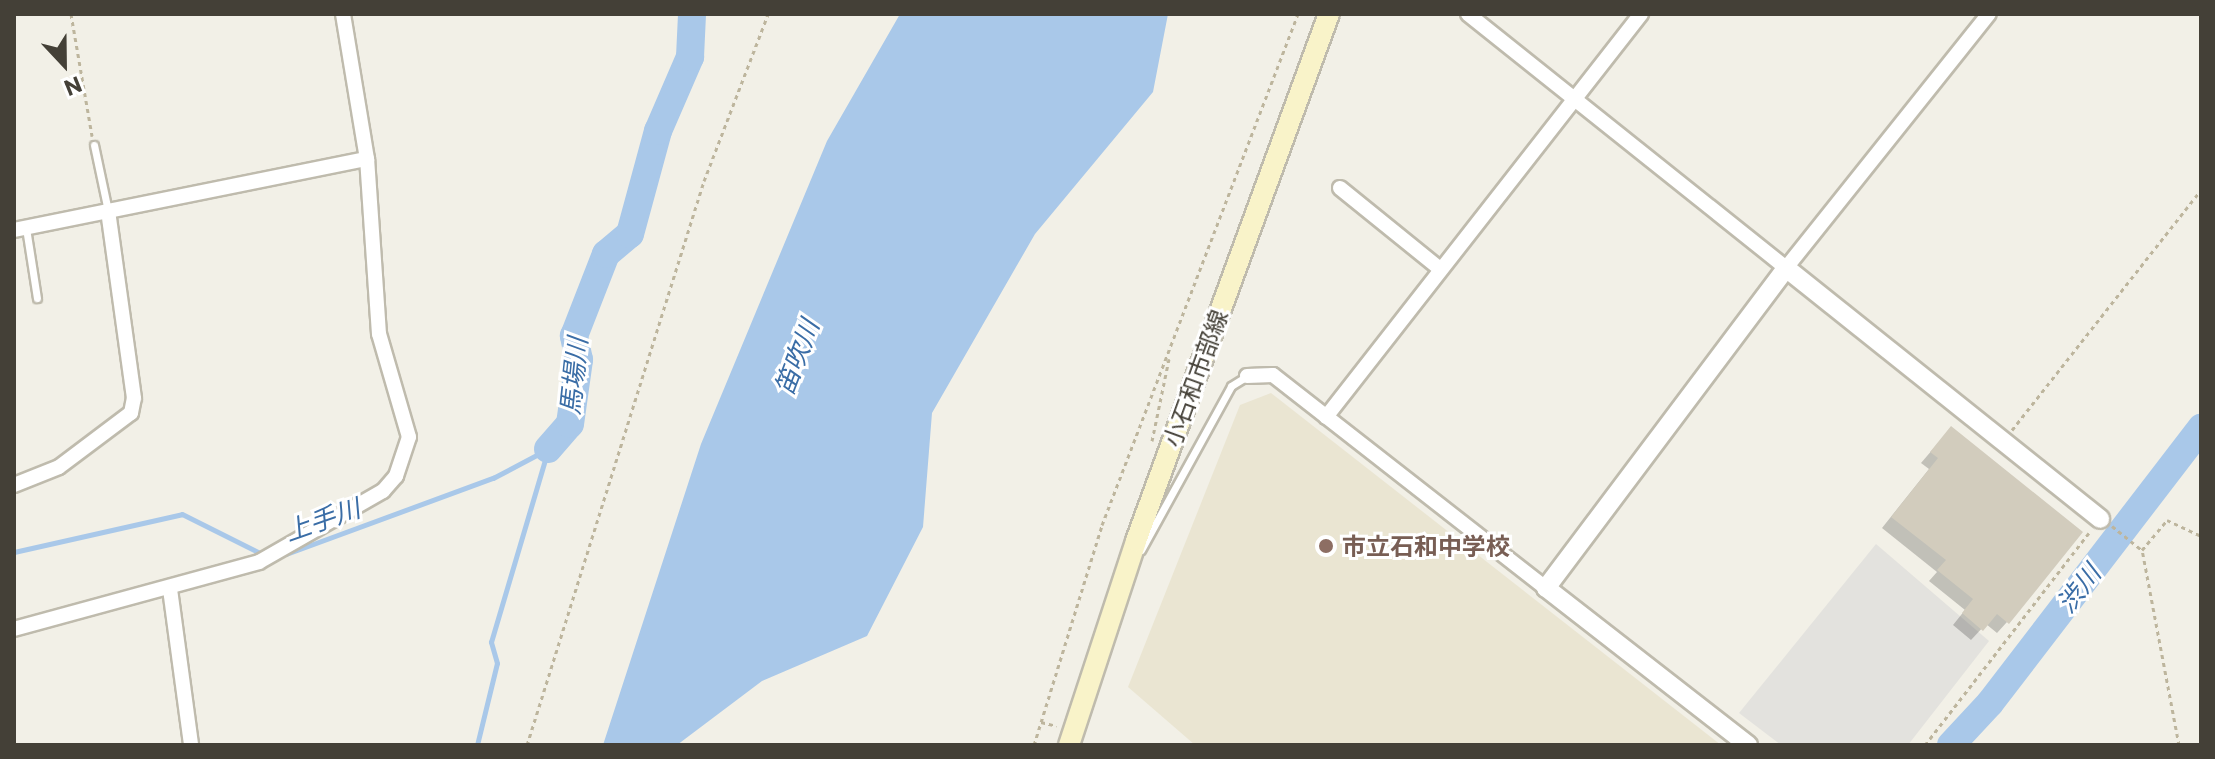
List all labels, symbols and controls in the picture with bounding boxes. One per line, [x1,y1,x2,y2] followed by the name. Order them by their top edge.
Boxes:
[24,24,104,104] north arrow
[60,71,86,102] text: N
[1157,305,1233,451] street label: 小石和市部線
[767,315,825,399] water label: 笛吹川
[553,336,593,416] water label: 馬場川
[280,492,364,546] water label: 上手川
[1342,532,1510,560] place label: 市立石和中学校
[1317,537,1335,555] marker: 市立石和中学校
[2050,558,2106,618] water label: 渋川

